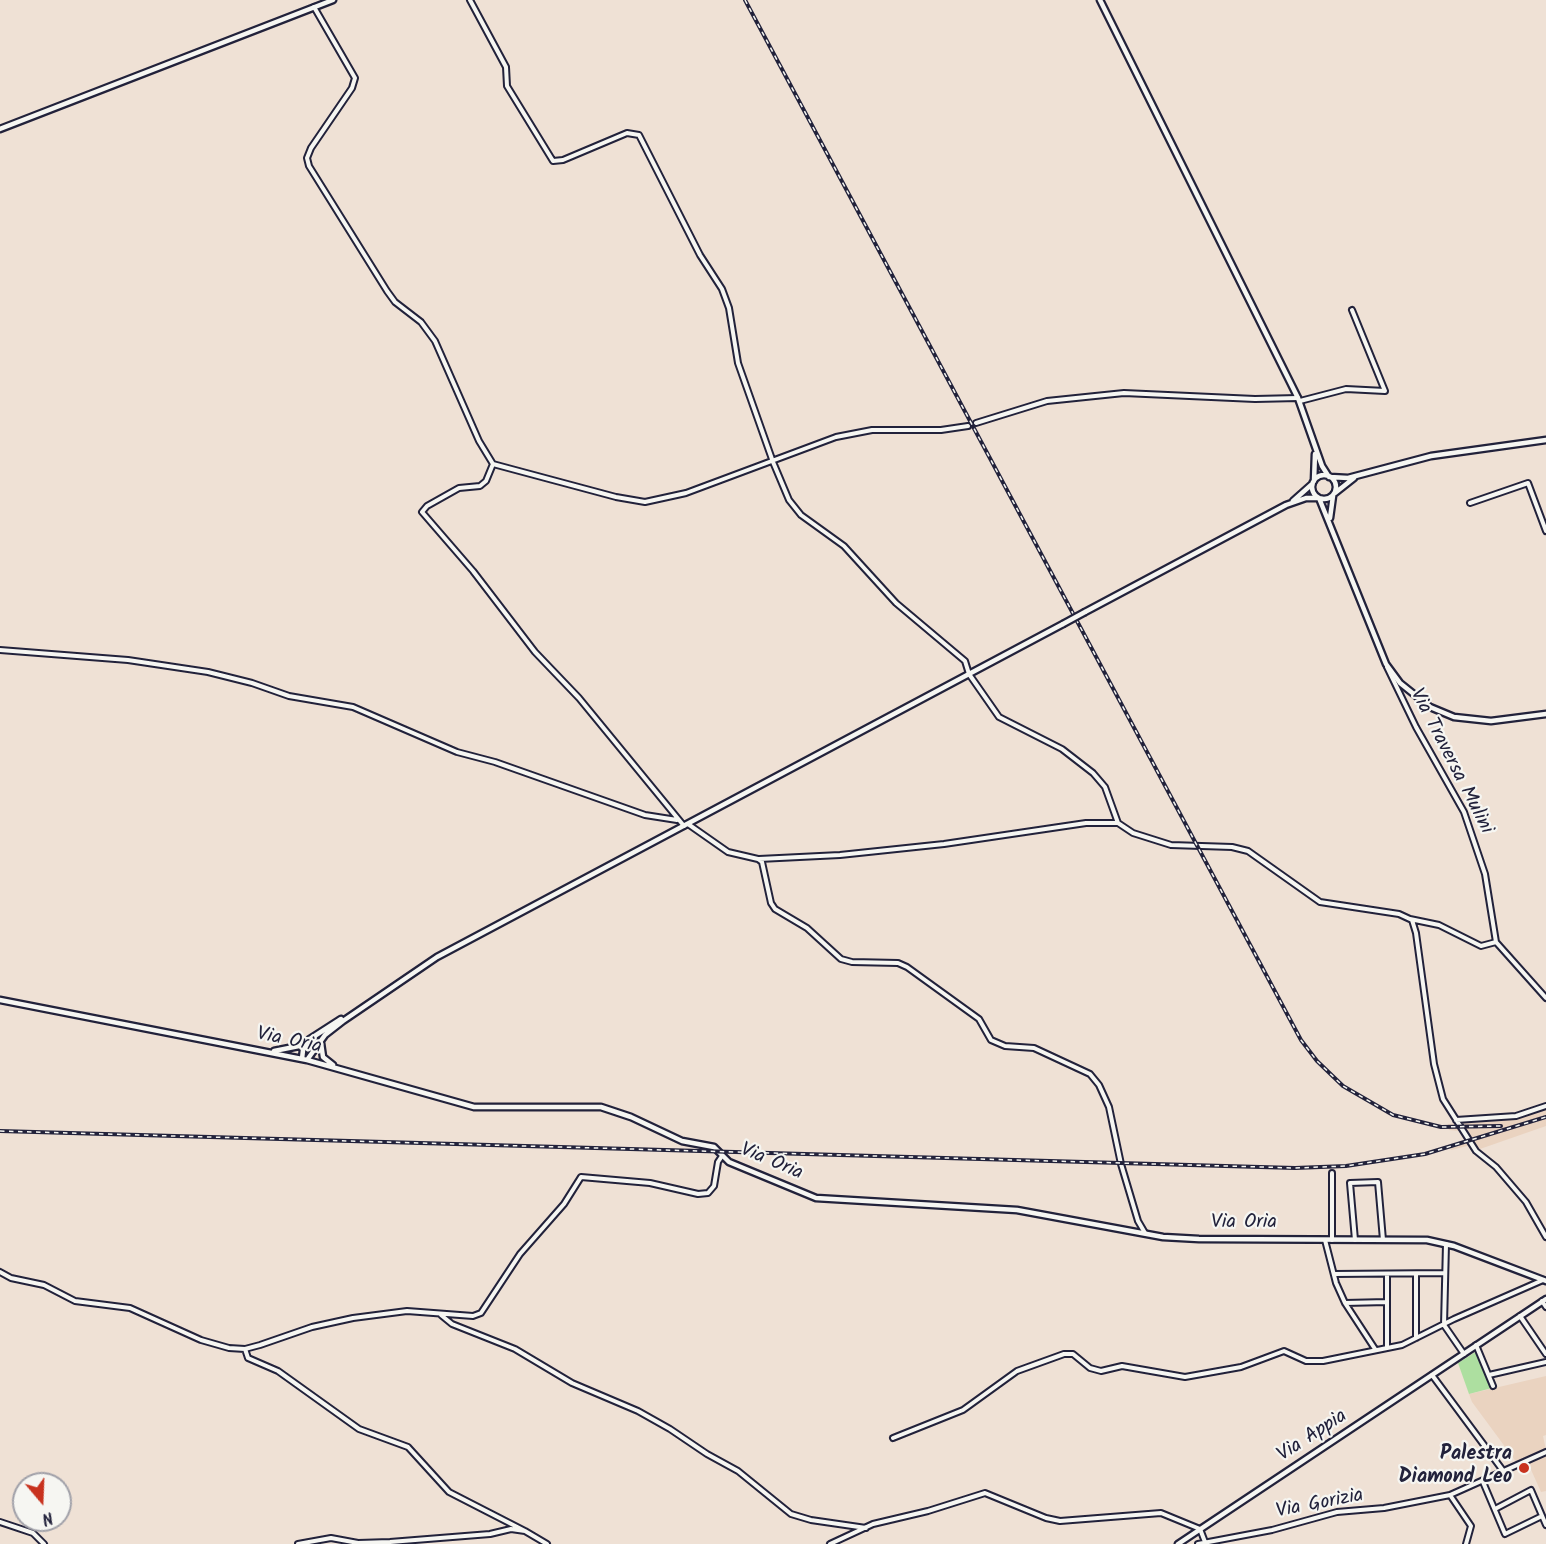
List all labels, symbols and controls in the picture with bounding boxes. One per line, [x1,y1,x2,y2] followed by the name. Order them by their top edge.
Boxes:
[1403,685,1497,839] street label: Via Traversa Mulini
[254,1023,324,1061] street label: Via Oria
[736,1139,806,1187] street label: Via Oria
[1211,1212,1277,1236] street label: Via Oria
[1274,1406,1352,1468] street label: Via Appia
[1398,1444,1512,1491] place label: Palestra Diamond Leo
[1517,1461,1531,1475] marker: Palestra Diamond Leo
[12,1472,72,1532] north arrow
[1274,1485,1366,1525] street label: Via Gorizia
[39,1504,56,1531] text: N

